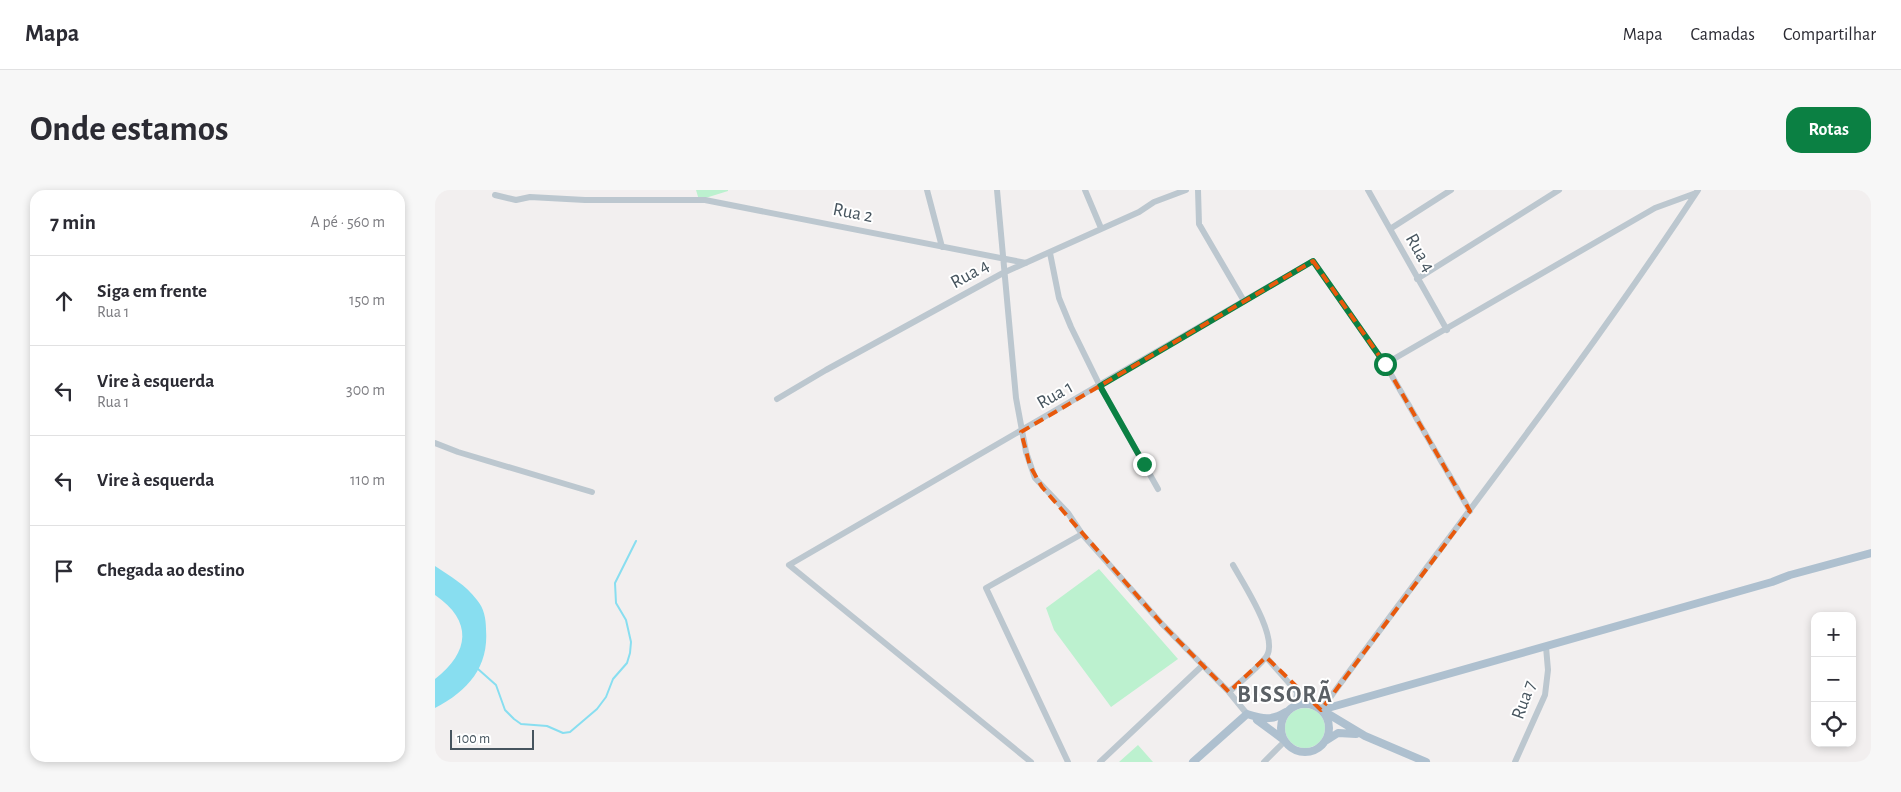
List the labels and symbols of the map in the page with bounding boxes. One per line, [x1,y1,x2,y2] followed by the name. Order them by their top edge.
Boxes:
[831,200,875,226] street label: Rua 2
[1402,230,1438,276] street label: Rua 4
[947,256,993,292] street label: Rua 4
[1374,353,1397,376] route start
[1034,377,1076,413] street label: Rua 1
[1133,453,1156,476] route end
[1508,678,1540,722] street label: Rua 7
[1237,679,1333,707] district label: BISSORÃ
[450,727,534,750] scale bar

